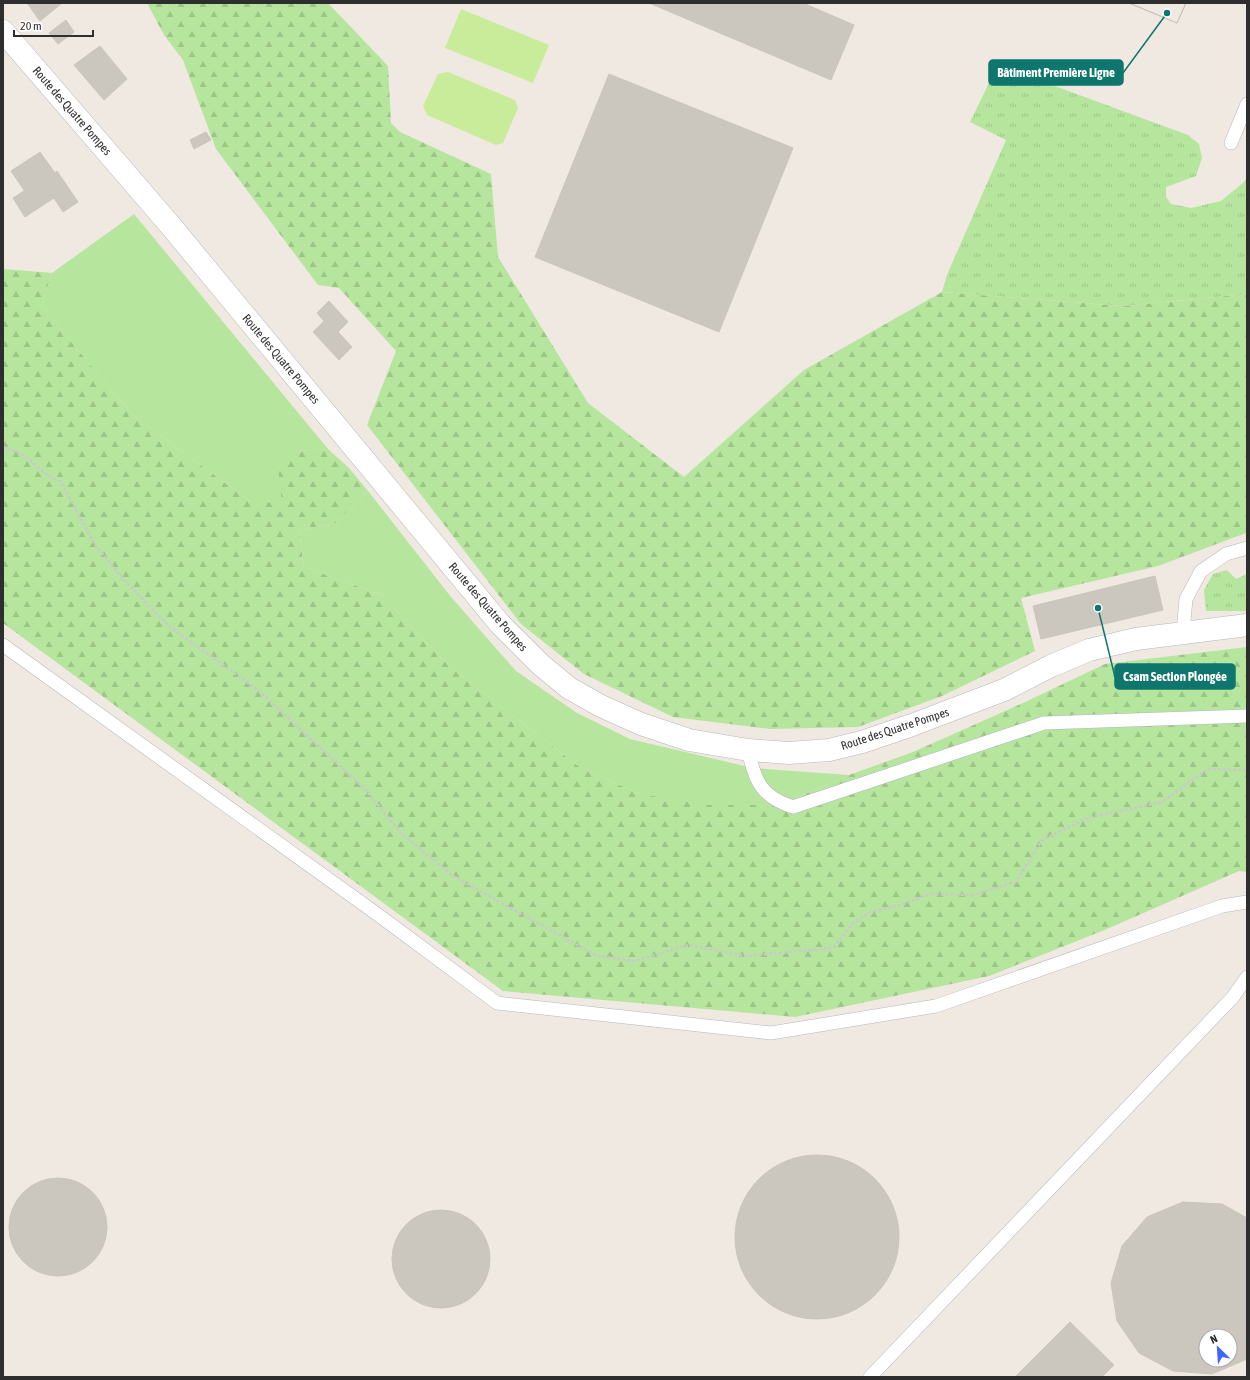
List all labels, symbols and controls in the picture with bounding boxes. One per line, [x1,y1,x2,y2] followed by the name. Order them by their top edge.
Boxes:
[14,12,93,38] scale bar
[20,19,42,33] text: 20 m
[989,60,1123,85] callout: Bâtiment Première Ligne
[30,64,114,158] street label: Route des Quatre Pompes
[997,65,1115,80] text: Bâtiment Première Ligne
[239,311,323,407] street label: Route des Quatre Pompes
[446,560,530,654] street label: Route des Quatre Pompes
[1115,664,1235,689] callout: Csam Section Plongée
[1123,669,1227,684] text: Csam Section Plongée
[839,705,951,753] street label: Route des Quatre Pompes
[1198,1328,1238,1368] north arrow
[1208,1332,1219,1346] text: N

